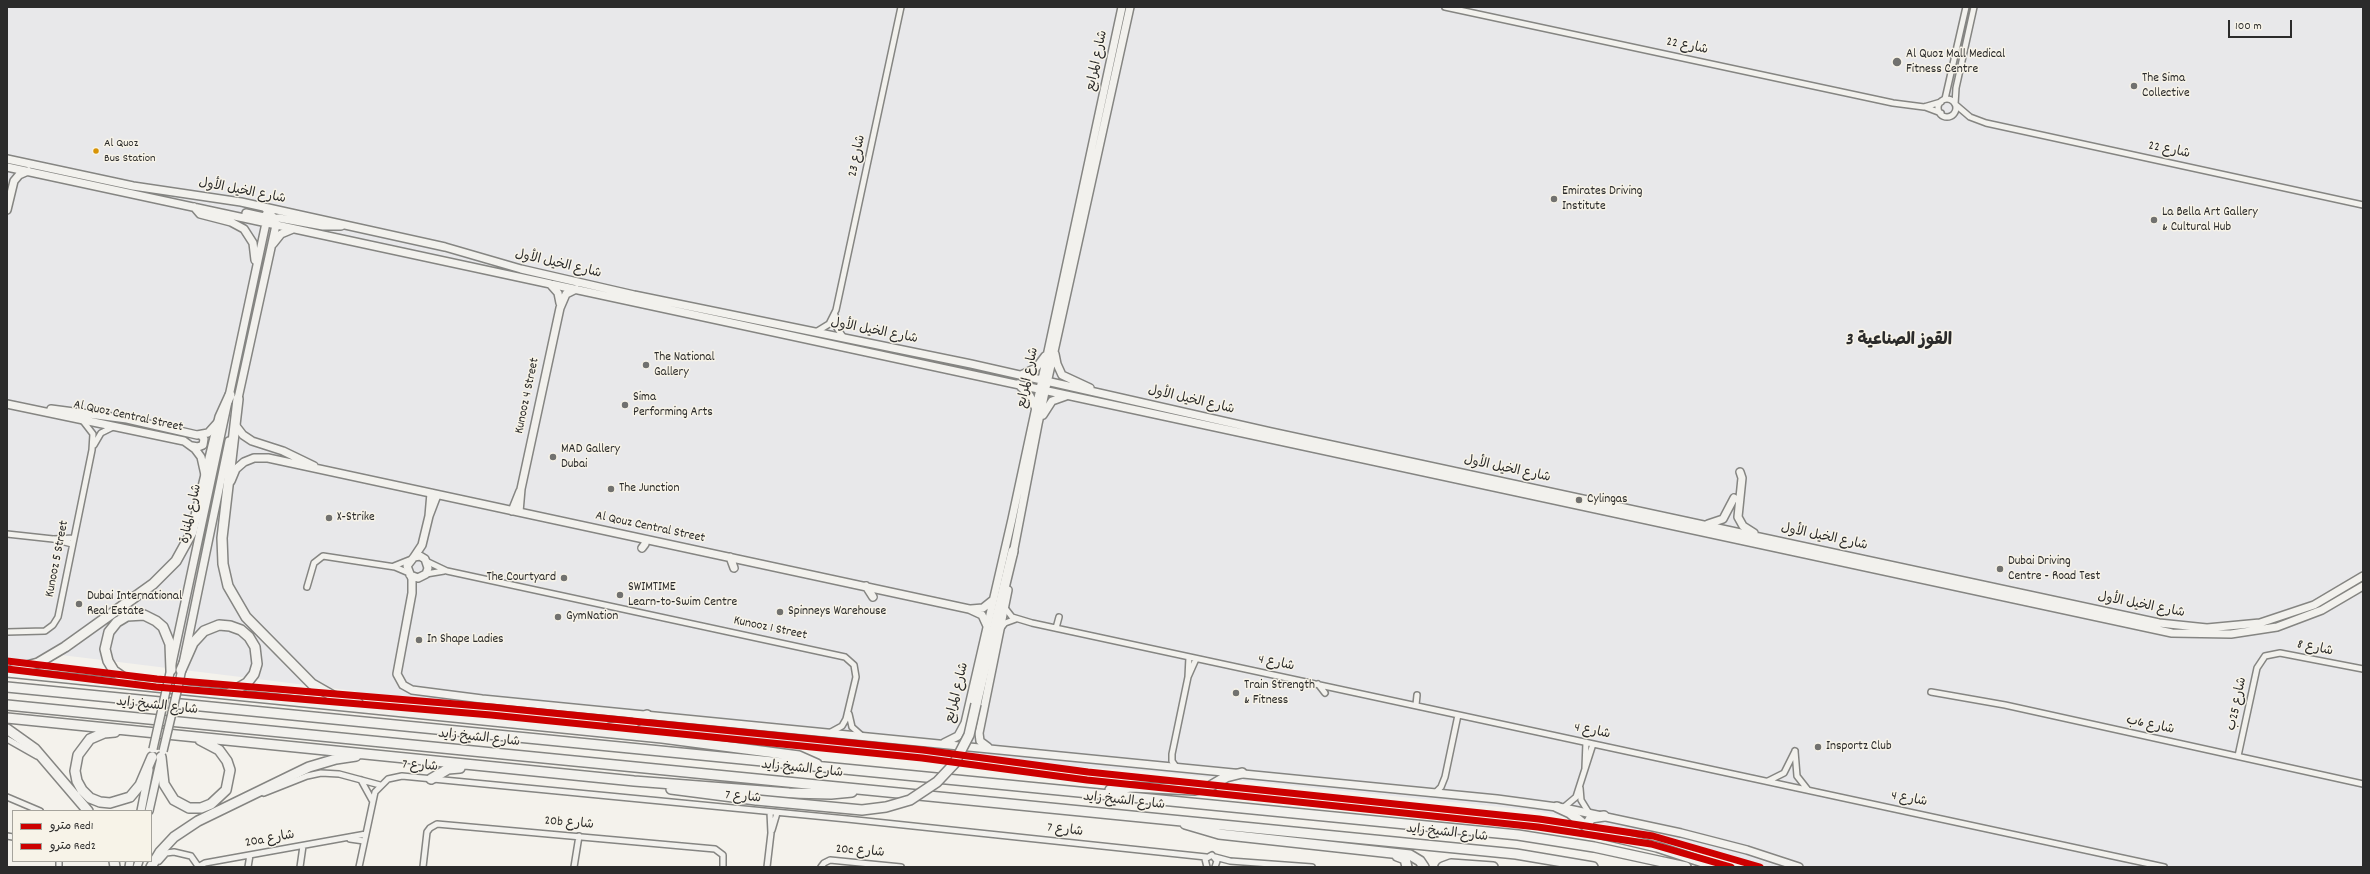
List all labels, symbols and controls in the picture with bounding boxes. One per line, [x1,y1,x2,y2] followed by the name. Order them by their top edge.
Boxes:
[2230,12,2294,38] scale bar
[2235,18,2262,35] text: 100 m
[1084,29,1112,93] street label: شارع المرابع
[1665,35,1709,59] street label: شارع 22
[1906,47,2005,78] place label: Al Quoz Mall Medical Fitness Centre
[1891,56,1903,68] marker: Al Quoz Mall Medical Fitness Centre
[2142,71,2190,102] place label: The Sima Collective
[2129,81,2139,91] marker: The Sima Collective
[846,134,870,178] street label: شارع 23
[104,137,156,165] place label: Al Quoz Bus Station
[2147,139,2191,163] street label: شارع 22
[91,146,101,156] marker: Al Quoz Bus Station
[197,176,287,208] street label: شارع الخيل الأول
[1562,184,1643,215] place label: Emirates Driving Institute
[1549,194,1559,204] marker: Emirates Driving Institute
[2162,205,2258,236] place label: La Bella Art Gallery & Cultural Hub
[2149,215,2159,225] marker: La Bella Art Gallery & Cultural Hub
[513,247,603,283] street label: شارع الخيل الأول
[829,316,919,348] street label: شارع الخيل الأول
[1846,332,1952,352] district label: القوز الصناعية 3
[1015,346,1043,410] street label: شارع المرابع
[654,350,715,381] place label: The National Gallery
[512,357,544,435] street label: Kunooz 4 Street
[641,360,651,370] marker: The National Gallery
[1146,383,1236,419] street label: شارع الخيل الأول
[633,390,713,421] place label: Sima Performing Arts
[72,398,184,436] street label: Al Quoz Central Street
[620,400,630,410] marker: Sima Performing Arts
[561,442,620,473] place label: MAD Gallery Dubai
[548,452,558,462] marker: MAD Gallery Dubai
[1462,453,1552,487] street label: شارع الخيل الأول
[619,481,679,497] place label: The Junction
[178,483,206,545] street label: شارع المنارة
[606,484,616,494] marker: The Junction
[1587,492,1627,508] place label: Cylingas
[1574,495,1584,505] marker: Cylingas
[594,509,706,547] street label: Al Qouz Central Street
[337,510,375,526] place label: X-Strike
[324,513,334,523] marker: X-Strike
[43,519,73,599] street label: Kunooz 5 Street
[1779,521,1869,555] street label: شارع الخيل الأول
[2008,554,2100,585] place label: Dubai Driving Centre - Road Test
[1995,564,2005,574] marker: Dubai Driving Centre - Road Test
[486,570,556,586] place label: The Courtyard
[559,573,569,583] marker: The Courtyard
[628,580,737,611] place label: SWIMTIME Learn-to-Swim Centre
[87,589,182,620] place label: Dubai International Real Estate
[615,590,625,600] marker: SWIMTIME Learn-to-Swim Centre
[2096,590,2186,622] street label: شارع الخيل الأول
[74,599,84,609] marker: Dubai International Real Estate
[788,604,886,620] place label: Spinneys Warehouse
[775,607,785,617] marker: Spinneys Warehouse
[566,609,618,625] place label: GymNation
[553,612,563,622] marker: GymNation
[732,614,808,644] street label: Kunooz 1 Street
[427,632,504,648] place label: In Shape Ladies
[414,635,424,645] marker: In Shape Ladies
[2296,638,2334,660] street label: شارع 8
[1257,653,1295,675] street label: شارع 4
[943,661,973,725] street label: شارع المرابع
[2225,676,2251,732] street label: شارع 25ب
[1244,678,1315,709] place label: Train Strength & Fitness
[1231,688,1241,698] marker: Train Strength & Fitness
[115,695,199,719] street label: شارع الشيخ زايد
[2124,713,2176,739] street label: شارع 6ب
[1573,721,1611,743] street label: شارع 4
[437,727,521,751] street label: شارع الشيخ زايد
[1826,739,1892,755] place label: Insportz Club
[1813,742,1823,752] marker: Insportz Club
[401,758,439,776] street label: شارع 7
[760,758,844,782] street label: شارع الشيخ زايد
[724,788,762,808] street label: شارع 7
[1890,789,1928,811] street label: شارع 4
[1082,790,1166,814] street label: شارع الشيخ زايد
[12,810,152,862] legend
[544,814,594,834] street label: 20b شارع
[50,818,93,835] text: مترو Red1
[1046,821,1084,841] street label: شارع 7
[1405,822,1489,846] street label: شارع الشيخ زايد
[244,828,296,852] street label: 20a شارع
[50,838,96,855] text: مترو Red2
[835,842,885,862] street label: 20c شارع

